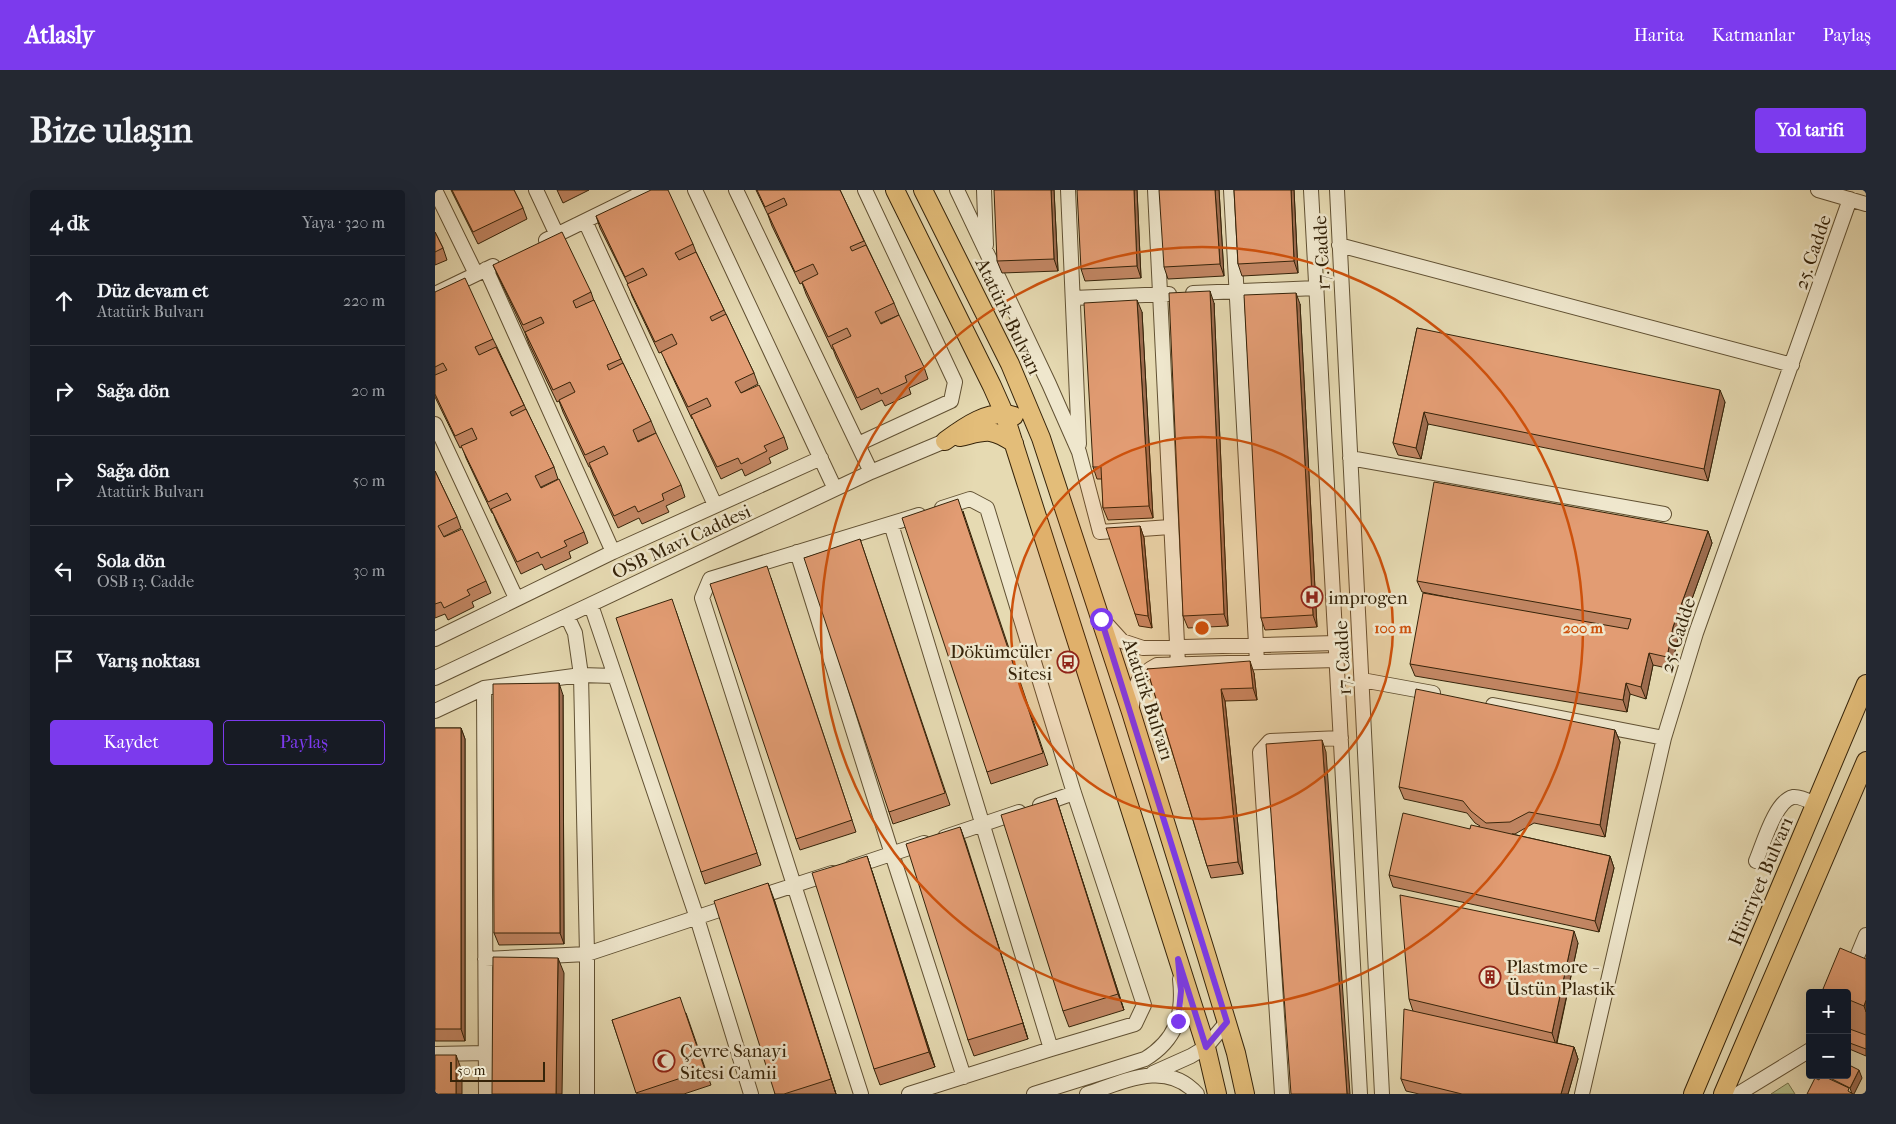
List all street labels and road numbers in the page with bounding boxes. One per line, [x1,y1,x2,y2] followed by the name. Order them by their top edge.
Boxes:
[1790,212,1836,292] street label: 25. Cadde
[1309,215,1335,291] street label: 17. Cadde
[970,254,1046,379] street label: Atatürk Bulvarı
[609,500,755,584] street label: OSB Mavi Caddesi
[1656,595,1700,676] street label: 25. Cadde
[1330,620,1356,696] street label: 17. Cadde
[1118,635,1178,763] street label: Atatürk Bulvarı
[1724,814,1798,949] street label: Hürriyet Bulvarı

